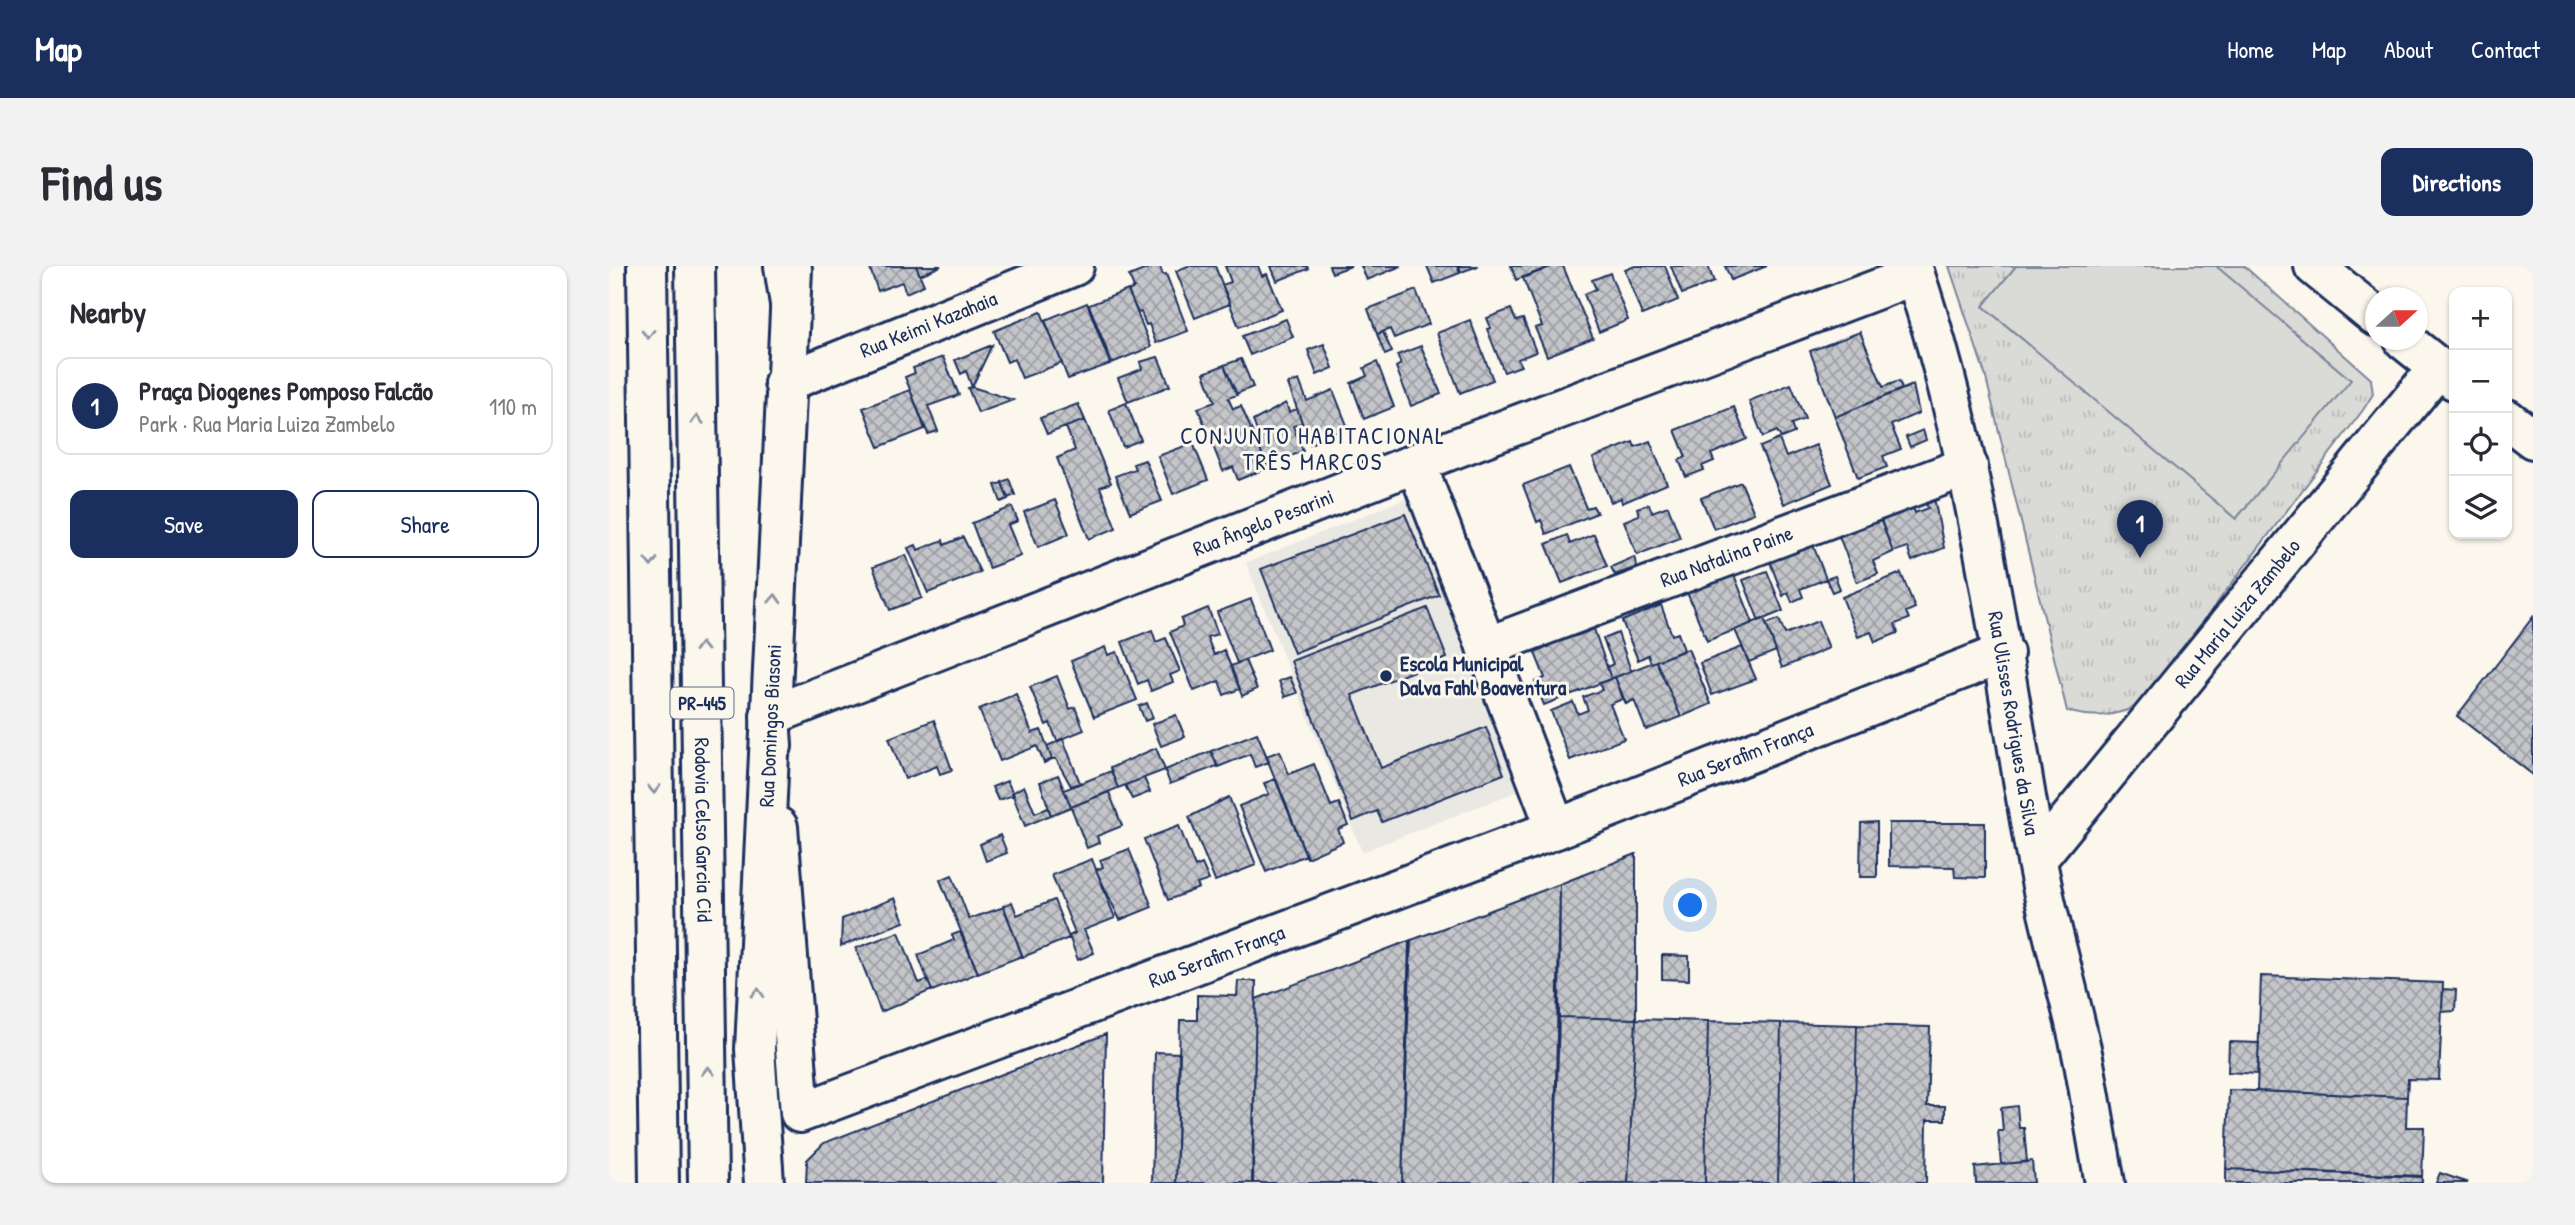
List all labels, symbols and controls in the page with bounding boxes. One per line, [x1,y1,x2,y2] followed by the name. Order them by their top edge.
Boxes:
[35,27,82,71] text: Map
[2227,33,2274,65] text: Home
[2312,33,2346,65] text: Map
[2384,33,2433,65] text: About
[2471,33,2540,65] text: Contact
[2381,148,2533,216] button: Directions
[42,149,162,215] text: Find us
[856,284,1001,365] street label: Rua Keimi Kazahaia
[2365,287,2428,350] north arrow
[2449,287,2512,539] map controls
[2449,287,2512,350] button: +
[70,292,146,332] text: Nearby
[640,329,656,340] one-way arrow
[2449,350,2512,413] button: −
[139,373,433,408] text: Praça Diogenes Pomposo Falcão
[91,391,99,422] text: 1
[489,391,537,422] text: 110 m
[139,408,395,439] text: Park · Rua Maria Luiza Zambelo
[2449,413,2512,476] button: locate
[689,414,705,425] one-way arrow
[1180,420,1446,477] district label: CONJUNTO HABITACIONAL TRÊS MARCOS
[2449,476,2512,539] button: layers
[1188,482,1338,563] street label: Rua Ângelo Pesarini
[70,490,298,558] button: Save
[312,490,539,558] button: Share
[2117,500,2163,558] pin: 1
[1656,518,1797,594] street label: Rua Natalina Paine
[2167,532,2307,694] street label: Rua Maria Luiza Zambelo
[643,557,659,567] one-way arrow
[767,593,782,604] one-way arrow
[1981,609,2047,837] street label: Rua Ulisses Rodrigues da Silva
[693,642,709,652] one-way arrow
[751,643,788,808] street label: Rua Domingos Biasoni
[1400,649,1567,702] place label: Escola Municipal Dalva Fahl Boaventura
[1378,668,1394,684] marker: Escola Municipal Dalva Fahl Boaventura
[671,688,733,718] road number: PR-445
[1673,714,1817,794] street label: Rua Serafim França
[688,737,719,922] street label: Rodovia Celso Garcia Cid
[646,784,662,795] one-way arrow
[1673,888,1707,922] your location
[1145,917,1289,995] street label: Rua Serafim França
[750,987,765,998] one-way arrow
[700,1065,715,1076] one-way arrow

